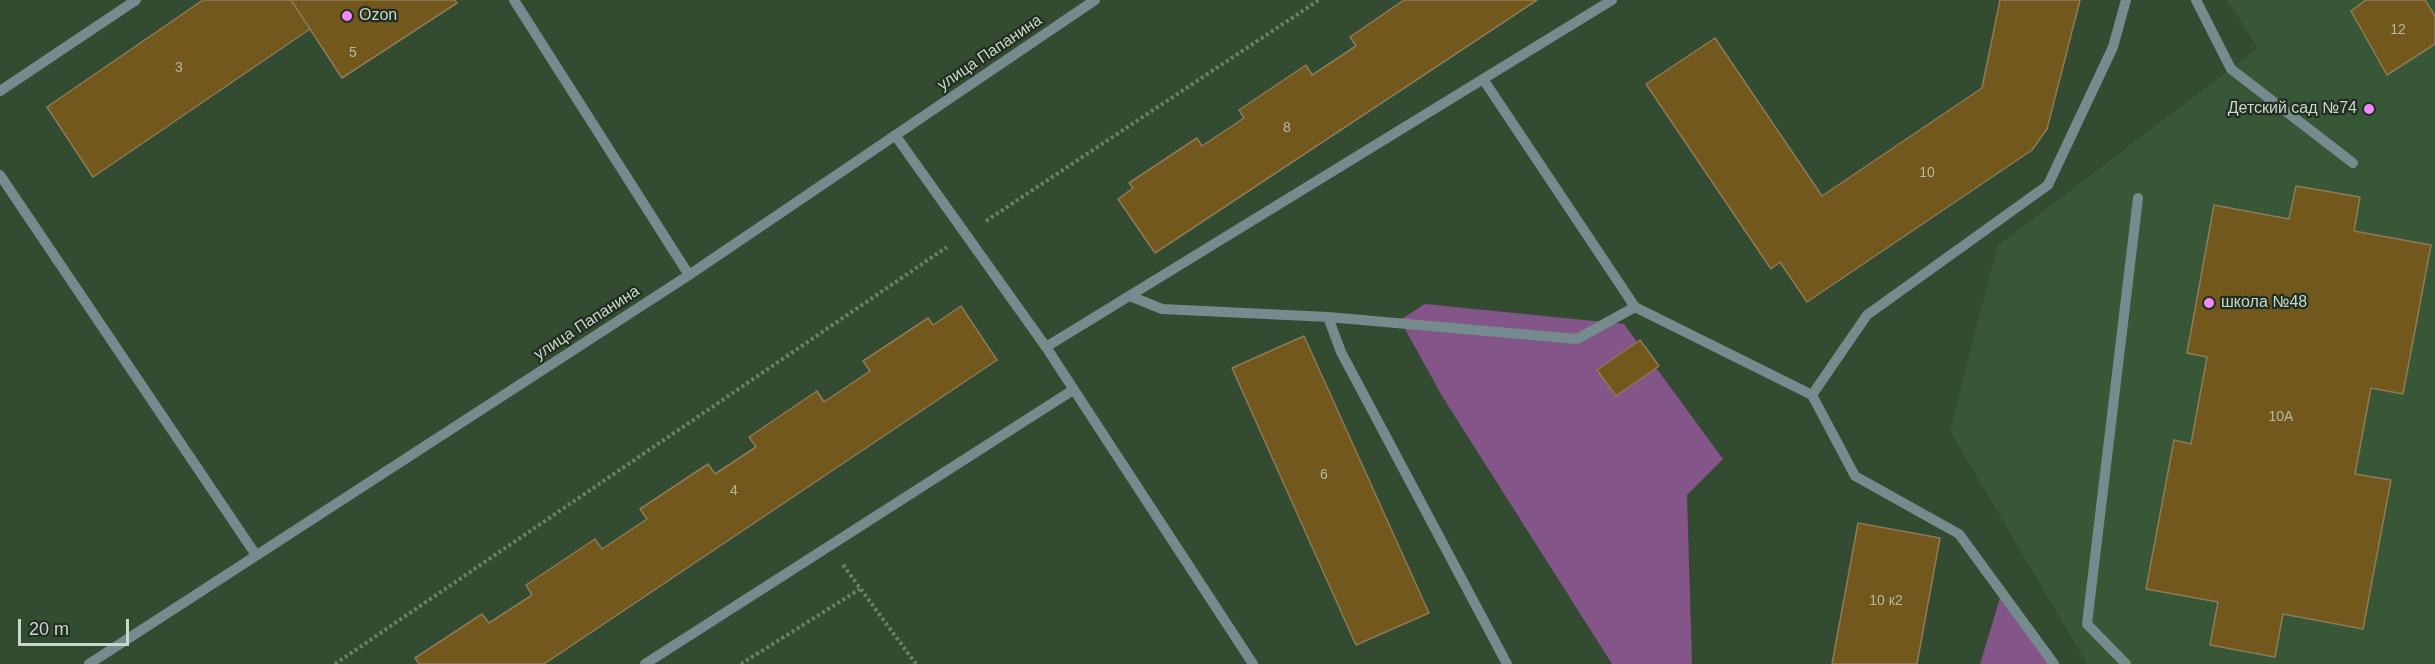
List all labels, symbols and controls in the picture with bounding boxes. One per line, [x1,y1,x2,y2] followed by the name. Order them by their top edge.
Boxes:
[359,6,397,26] place label: Ozon
[340,9,354,23] marker: Ozon
[934,11,1046,95] street label: улица Папанина
[2390,22,2406,38] house number: 12
[349,45,357,61] house number: 5
[175,60,183,76] house number: 3
[2228,99,2357,119] place label: Детский сад №74
[2362,102,2376,116] marker: Детский сад №74
[1283,120,1291,136] house number: 8
[1919,165,1935,181] house number: 10
[531,282,643,364] street label: улица Папанина
[2221,293,2307,313] place label: школа №48
[2202,296,2216,310] marker: школа №48
[2269,409,2293,425] house number: 10А
[1320,467,1328,483] house number: 6
[730,483,738,499] house number: 4
[1869,593,1903,609] house number: 10 к2
[21,607,132,645] scale bar
[29,619,69,639] text: 20 m

